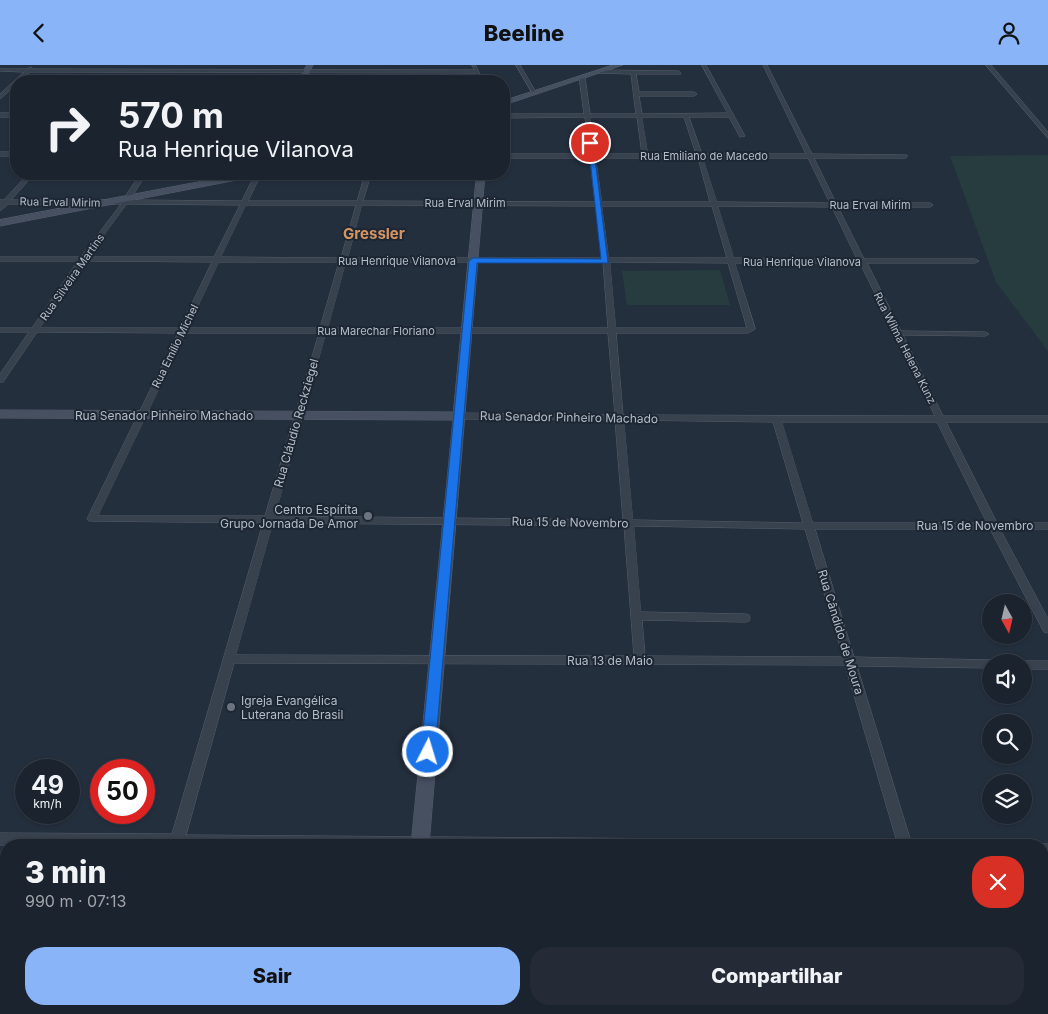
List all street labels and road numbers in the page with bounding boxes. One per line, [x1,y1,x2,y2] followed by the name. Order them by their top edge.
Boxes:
[640,149,768,163] street label: Rua Emiliano de Macedo
[19,194,101,210] street label: Rua Erval Mirim
[424,196,506,210] street label: Rua Erval Mirim
[829,198,911,212] street label: Rua Erval Mirim
[37,231,107,323] street label: Rua Silveira Martins
[338,254,456,268] street label: Rua Henrique Vilanova
[743,255,861,269] street label: Rua Henrique Vilanova
[871,290,939,406] street label: Rua Wilma Helena Kunz
[149,302,201,390] street label: Rua Emílio Michel
[317,324,435,338] street label: Rua Marechar Floriano
[270,357,322,489] street label: Rua Cláudio Reckziegel
[75,408,253,423] street label: Rua Senador Pinheiro Machado
[480,408,658,426] street label: Rua Senador Pinheiro Machado
[511,513,629,531] street label: Rua 15 de Novembro
[916,518,1034,533] street label: Rua 15 de Novembro
[815,568,867,696] street label: Rua Cândido de Moura
[567,653,653,668] street label: Rua 13 de Maio

